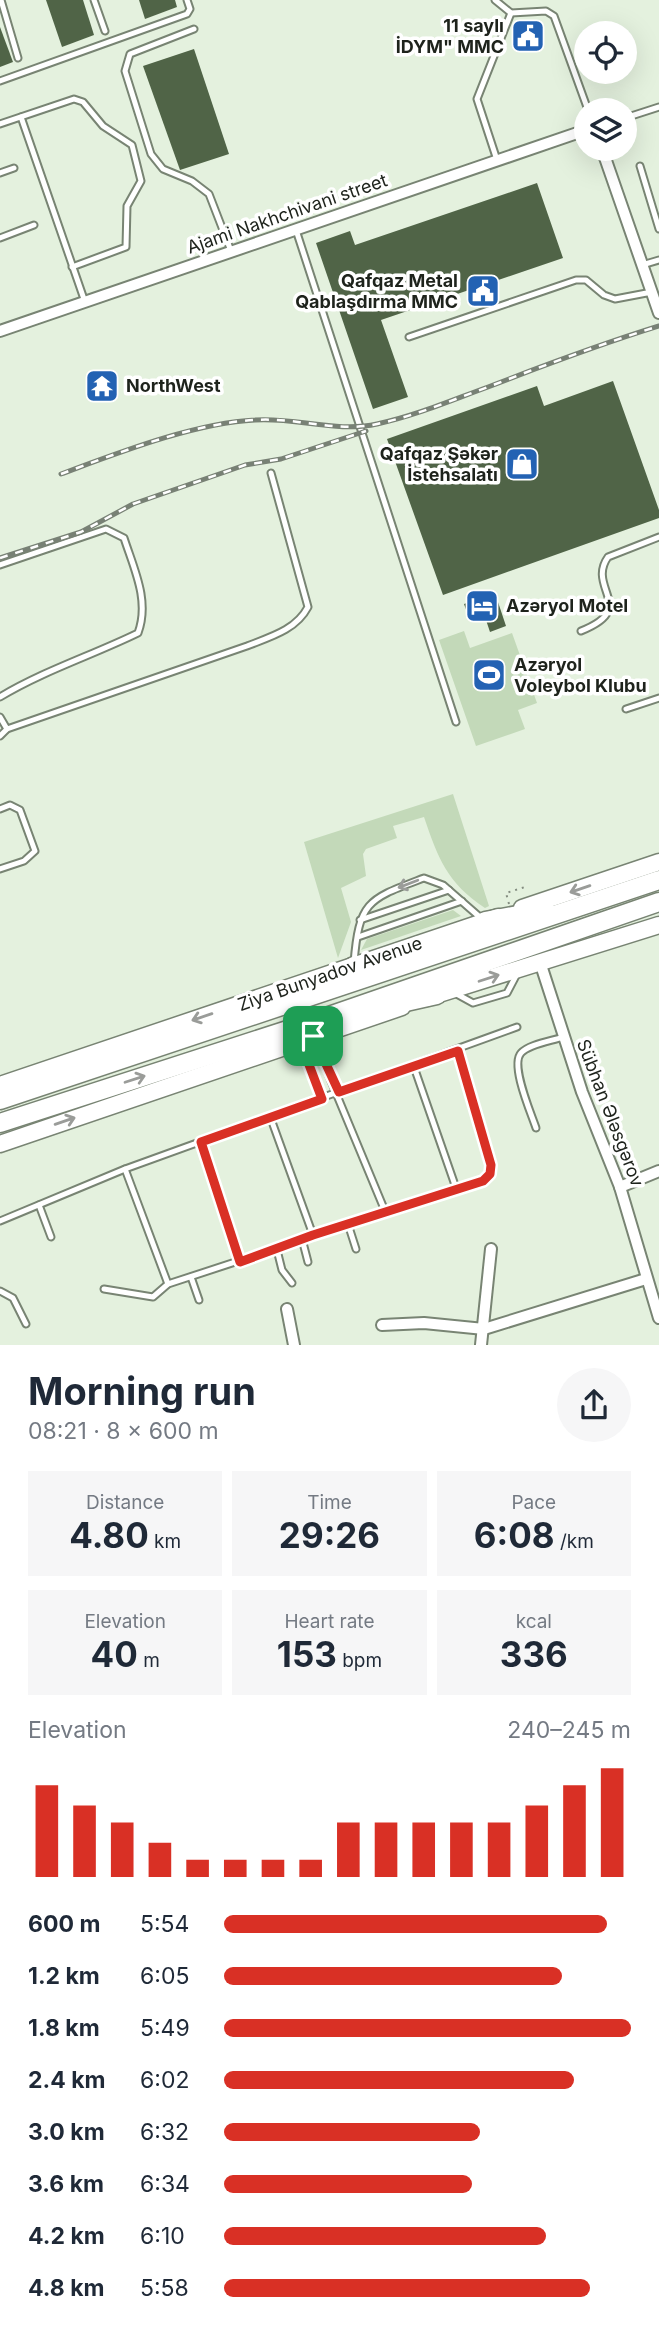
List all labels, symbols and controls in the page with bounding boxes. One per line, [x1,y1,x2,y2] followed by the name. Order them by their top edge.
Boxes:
[396,15,504,57] place label: 11 saylı İDYM" MMC
[509,17,547,55] public building icon: 11 saylı İDYM" MMC
[574,21,637,161] map controls
[574,21,637,84] button: locate
[574,98,637,161] button: layers
[184,169,390,258] street label: Ajami Nakhchivani street
[295,270,458,312] place label: Qafqaz Metal Qablaşdırma MMC
[464,272,502,310] public building icon: Qafqaz Metal Qablaşdırma MMC
[83,367,121,405] temple icon: NorthWest
[126,375,221,396] place label: NorthWest
[380,443,498,485] place label: Qafqaz Şəkər İstehsalatı
[503,445,541,483] shop icon: Qafqaz Şəkər İstehsalatı
[463,587,501,625] hotel icon: Azəryol Motel
[506,595,628,616] place label: Azəryol Motel
[514,654,647,696] place label: Azəryol Voleybol Klubu
[470,656,508,694] sports icon: Azəryol Voleybol Klubu
[398,878,420,891] one-way arrow
[569,884,591,896] one-way arrow
[235,932,425,1015] street label: Ziya Bunyadov Avenue
[478,971,500,984] one-way arrow
[283,1006,343,1066] pin
[191,1011,213,1024] one-way arrow
[294,1017,332,1055] icon: arrive
[573,1036,648,1189] street label: Sübhan Ələsgərov
[123,1071,145,1084] one-way arrow
[53,1114,75,1127] one-way arrow
[28,1368,256,1414] text: Morning run
[557,1368,631,1442] button: share
[28,1417,219,1445] text: 08:21 · 8 × 600 m
[86,1491,164,1514] text: Distance
[307,1491,352,1514] text: Time
[511,1491,556,1514] text: Pace
[69,1514,149,1556] text: 4.80
[279,1514,380,1556] text: 29:26
[474,1514,555,1556] text: 6:08
[149,1530,181,1553] text: km
[555,1530,594,1553] text: /km
[84,1610,166,1633] text: Elevation
[284,1610,374,1633] text: Heart rate
[516,1610,552,1633] text: kcal
[91,1633,138,1675] text: 40
[277,1633,337,1675] text: 153
[500,1633,568,1675] text: 336
[138,1649,160,1672] text: m
[337,1649,382,1672] text: bpm
[28,1716,127,1744] text: Elevation
[507,1716,631,1744] text: 240–245 m
[28,1910,100,1938] text: 600 m
[140,1910,189,1938] text: 5:54
[28,1962,100,1990] text: 1.2 km
[140,1962,189,1990] text: 6:05
[28,2014,100,2042] text: 1.8 km
[140,2014,190,2042] text: 5:49
[28,2066,106,2094] text: 2.4 km
[140,2066,189,2094] text: 6:02
[28,2118,105,2146] text: 3.0 km
[140,2118,189,2146] text: 6:32
[28,2170,104,2198] text: 3.6 km
[140,2170,190,2198] text: 6:34
[28,2222,105,2250] text: 4.2 km
[140,2222,185,2250] text: 6:10
[28,2274,105,2302] text: 4.8 km
[140,2274,189,2302] text: 5:58

